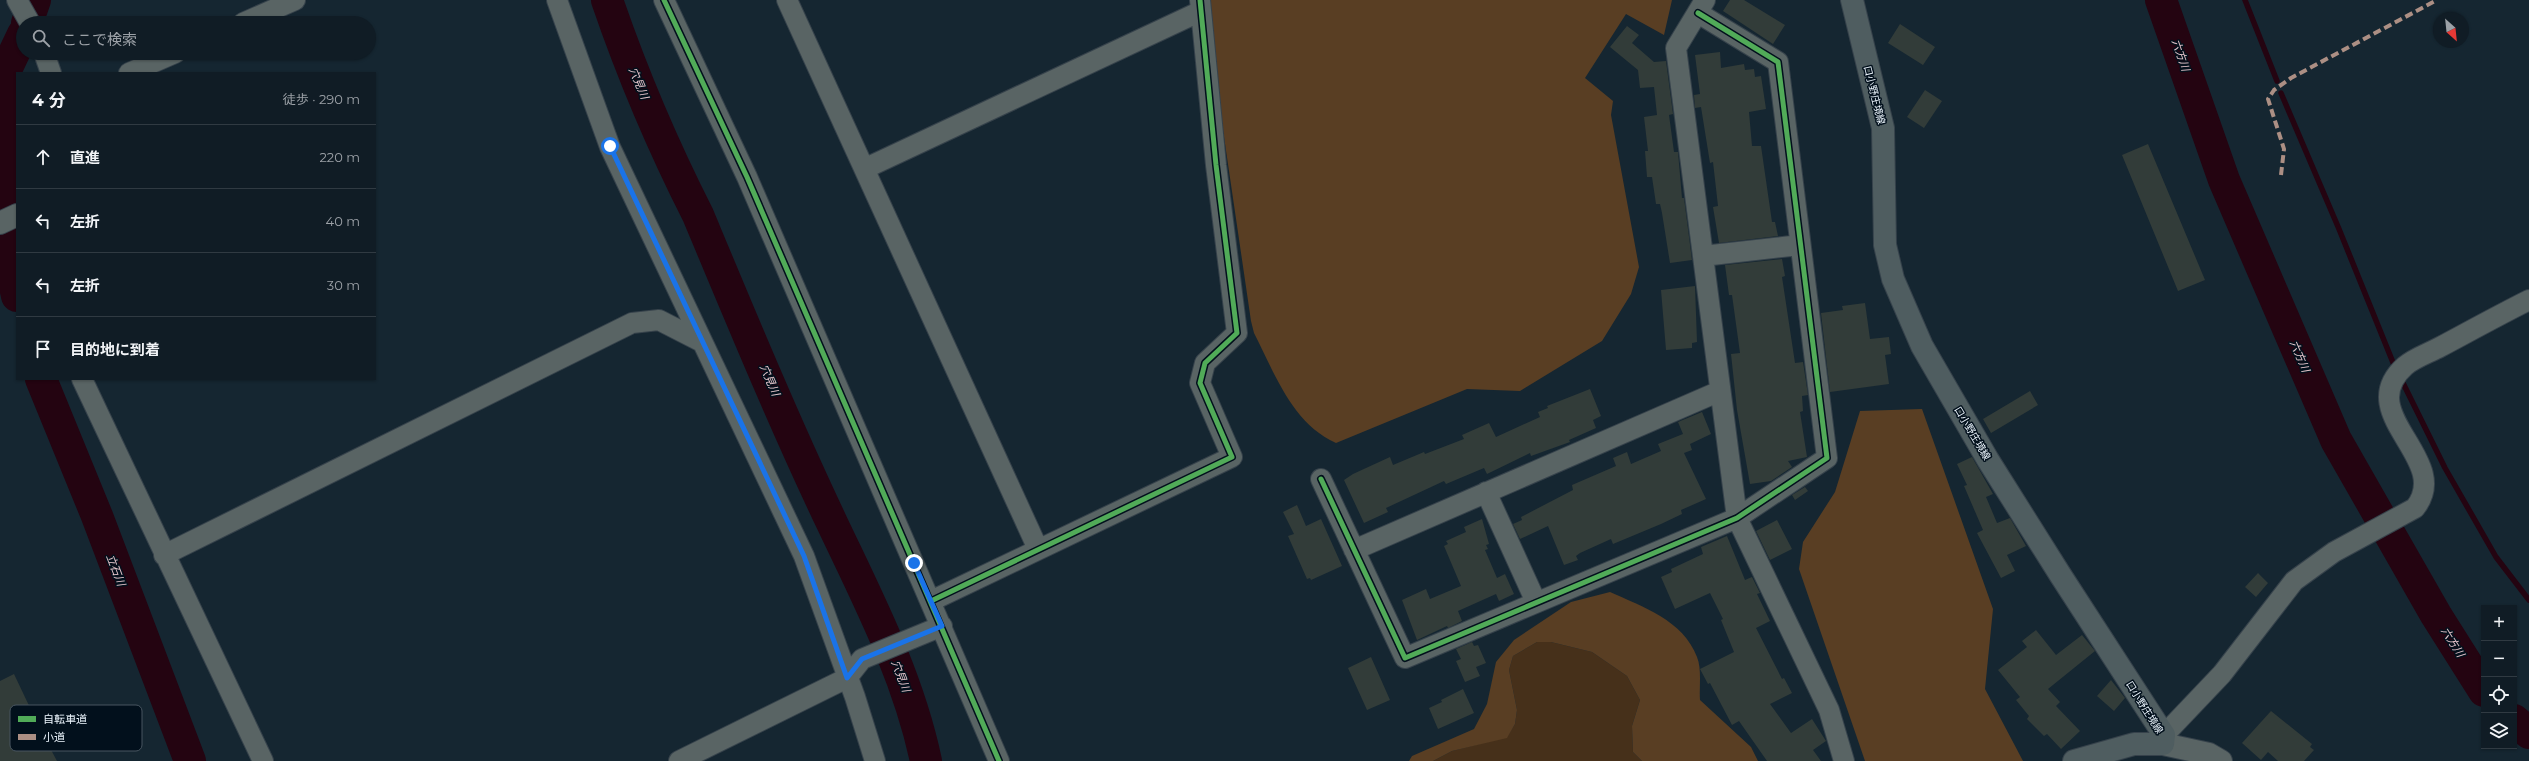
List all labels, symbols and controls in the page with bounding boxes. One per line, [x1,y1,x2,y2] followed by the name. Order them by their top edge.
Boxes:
[2433,12,2469,48] north arrow
[16,16,376,60] search box
[30,27,52,49] icon: search
[62,30,137,49] text: ここで検索
[2169,37,2193,74] water label: 六方川
[1861,64,1888,126] street label: 口小野庄境線
[626,65,652,102] water label: 穴見川
[32,90,66,110] text: 4 分
[283,91,360,107] text: 徒歩 · 290 m
[601,137,619,155] route start
[32,146,54,168] icon: ahead
[70,148,100,167] text: 直進
[319,149,360,165] text: 220 m
[32,210,54,232] icon: left
[70,212,100,231] text: 左折
[326,213,360,229] text: 40 m
[32,274,54,296] icon: left
[70,276,100,295] text: 左折
[327,277,360,293] text: 30 m
[32,338,54,360] icon: arrive
[2287,338,2313,375] water label: 六方川
[70,340,160,359] text: 目的地に到着
[757,362,784,399] water label: 穴見川
[1952,404,1994,462] street label: 口小野庄境線
[104,552,129,589] water label: 立石川
[905,554,923,572] route end
[2481,605,2517,749] map controls
[2481,605,2517,641] button: +
[2438,624,2468,661] water label: 六方川
[2481,641,2517,677] button: −
[889,658,914,695] water label: 穴見川
[2481,677,2517,713] button: locate
[2123,678,2166,736] street label: 口小野庄境線
[10,705,142,751] legend
[43,712,87,726] text: 自転車道
[2481,713,2517,749] button: layers
[43,730,65,744] text: 小道

